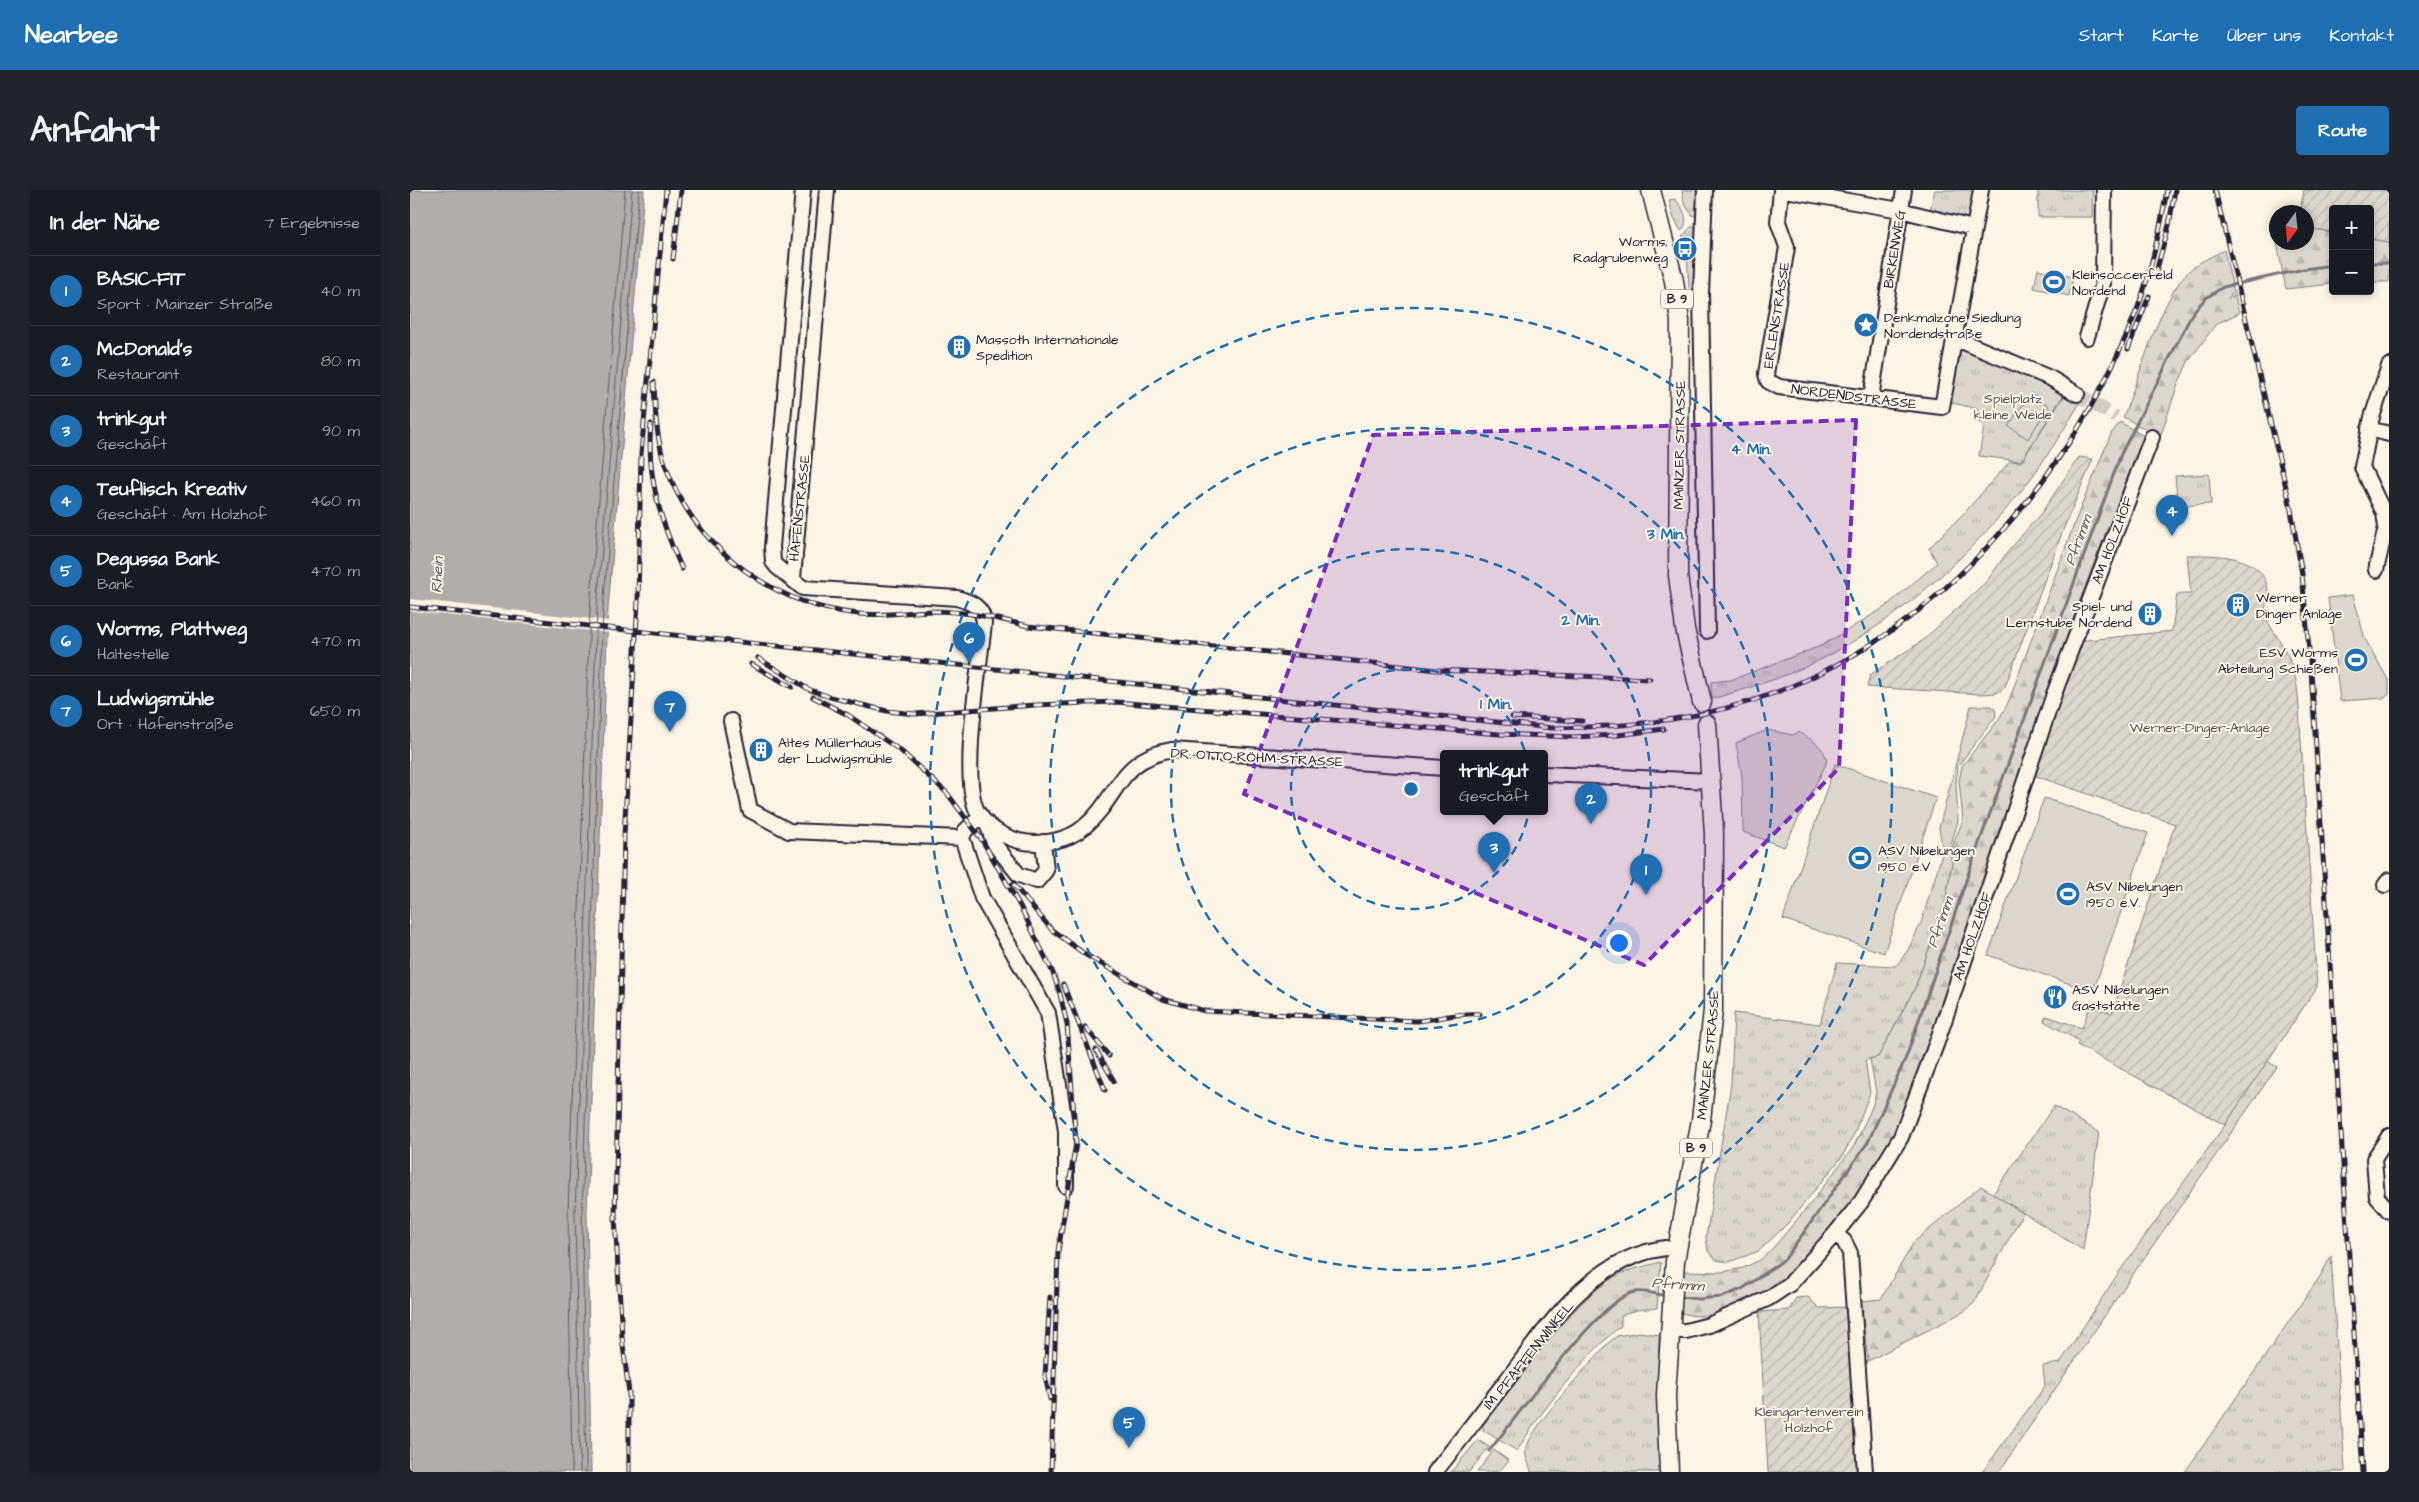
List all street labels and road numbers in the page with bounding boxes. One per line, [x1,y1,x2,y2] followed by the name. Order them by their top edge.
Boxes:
[1879,208,1911,290] street label: BIRKENWEG
[1759,260,1795,370] street label: ERLENSTRASSE
[1661,290,1693,308] road number: B 9
[1790,379,1918,415] street label: NORDENDSTRASSE
[1669,380,1691,510] street label: MAINZER STRASSE
[784,453,816,562] street label: HAFENSTRASSE
[2087,493,2139,587] street label: AM HOLZHOF
[1170,743,1344,773] street label: DR.-OTTO-RÖHM-STRASSE
[1948,889,1998,983] street label: AM HOLZHOF
[1692,990,1724,1121] street label: MAINZER STRASSE
[1680,1138,1712,1158] road number: B 9
[1479,1297,1579,1414] street label: IM PFAFFENWINKEL

